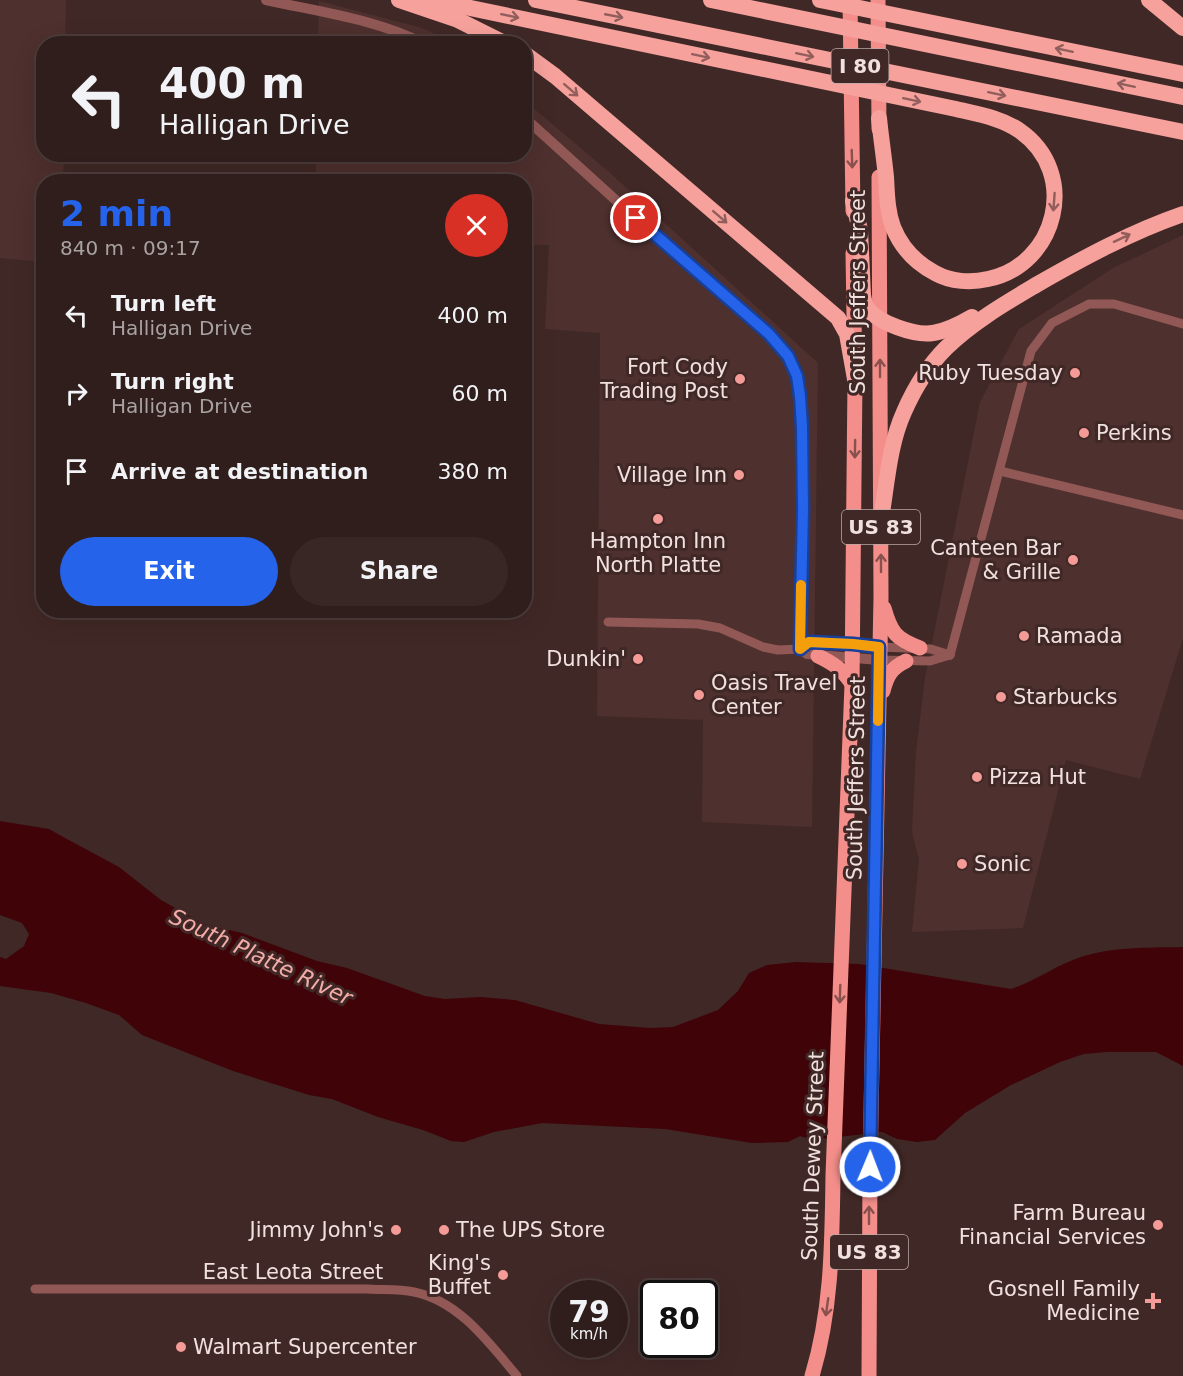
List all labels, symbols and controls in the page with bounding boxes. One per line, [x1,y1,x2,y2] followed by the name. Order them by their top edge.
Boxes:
[500,11,519,22] one-way arrow
[604,11,624,22] one-way arrow
[1055,44,1074,55] one-way arrow
[832,49,888,83] road number: I 80
[795,50,815,61] one-way arrow
[691,51,710,62] one-way arrow
[159,59,305,108] text: 400 m
[60,60,138,138] icon: left
[1116,79,1136,90] one-way arrow
[563,83,578,97] one-way arrow
[986,89,1006,100] one-way arrow
[902,95,922,106] one-way arrow
[159,109,350,140] text: Halligan Drive
[846,149,857,169] one-way arrow
[846,190,870,394] street label: South Jeffers Street
[1048,191,1059,211] one-way arrow
[610,192,661,243] pin
[60,193,173,234] text: 2 min
[445,194,508,257] button: close
[619,201,652,234] icon: arrive
[712,210,727,224] one-way arrow
[1113,232,1131,243] one-way arrow
[60,236,201,260] text: 840 m · 09:17
[111,291,216,316] text: Turn left
[60,299,93,332] icon: left
[438,303,508,328] text: 400 m
[111,316,252,340] text: Halligan Drive
[599,355,728,403] place label: Fort Cody Trading Post
[874,358,886,378] one-way arrow
[918,361,1063,385] place label: Ruby Tuesday
[1068,366,1082,380] marker: Ruby Tuesday
[111,369,234,394] text: Turn right
[733,372,747,386] marker: Fort Cody Trading Post
[60,377,93,410] icon: right
[452,381,508,406] text: 60 m
[111,394,252,418] text: Halligan Drive
[1096,421,1172,445] place label: Perkins
[1077,426,1091,440] marker: Perkins
[849,438,861,458] one-way arrow
[60,455,93,488] icon: arrive
[111,459,368,484] text: Arrive at destination
[438,459,508,484] text: 380 m
[617,463,727,487] place label: Village Inn
[732,468,746,482] marker: Village Inn
[842,510,920,544] road number: US 83
[651,512,665,526] marker: Hampton Inn North Platte
[590,529,726,577] place label: Hampton Inn North Platte
[930,536,1061,584] place label: Canteen Bar & Grille
[60,537,278,606] button: Exit
[290,537,508,606] button: Share
[875,553,887,573] one-way arrow
[1066,553,1080,567] marker: Canteen Bar & Grille
[1036,624,1123,648] place label: Ramada
[1017,629,1031,643] marker: Ramada
[546,647,626,671] place label: Dunkin'
[631,652,645,666] marker: Dunkin'
[711,671,837,719] place label: Oasis Travel Center
[842,676,870,880] street label: South Jeffers Street
[1013,685,1117,709] place label: Starbucks
[692,688,706,702] marker: Oasis Travel Center
[994,690,1008,704] marker: Starbucks
[989,765,1086,789] place label: Pizza Hut
[970,770,984,784] marker: Pizza Hut
[974,852,1031,876] place label: Sonic
[955,857,969,871] marker: Sonic
[166,904,358,1011] water label: South Platte River
[834,984,845,1004] one-way arrow
[797,1051,829,1261] street label: South Dewey Street
[838,1135,902,1199] position arrow
[959,1201,1146,1249] place label: Farm Bureau Financial Services
[863,1205,875,1225] one-way arrow
[248,1218,384,1242] place label: Jimmy John's
[455,1218,605,1242] place label: The UPS Store
[1151,1218,1165,1232] marker: Farm Bureau Financial Services
[389,1223,403,1237] marker: Jimmy John's
[437,1223,451,1237] marker: The UPS Store
[830,1235,908,1269] road number: US 83
[428,1251,491,1299] place label: King's Buffet
[203,1260,383,1284] street label: East Leota Street
[496,1268,510,1282] marker: King's Buffet
[988,1277,1140,1325] place label: Gosnell Family Medicine
[640,1280,718,1358] speed limit sign: 80
[1144,1292,1162,1310] marker: Gosnell Family Medicine
[568,1294,610,1329] text: 79
[821,1297,832,1317] one-way arrow
[570,1325,608,1343] text: km/h
[193,1335,417,1359] place label: Walmart Supercenter
[174,1340,188,1354] marker: Walmart Supercenter

